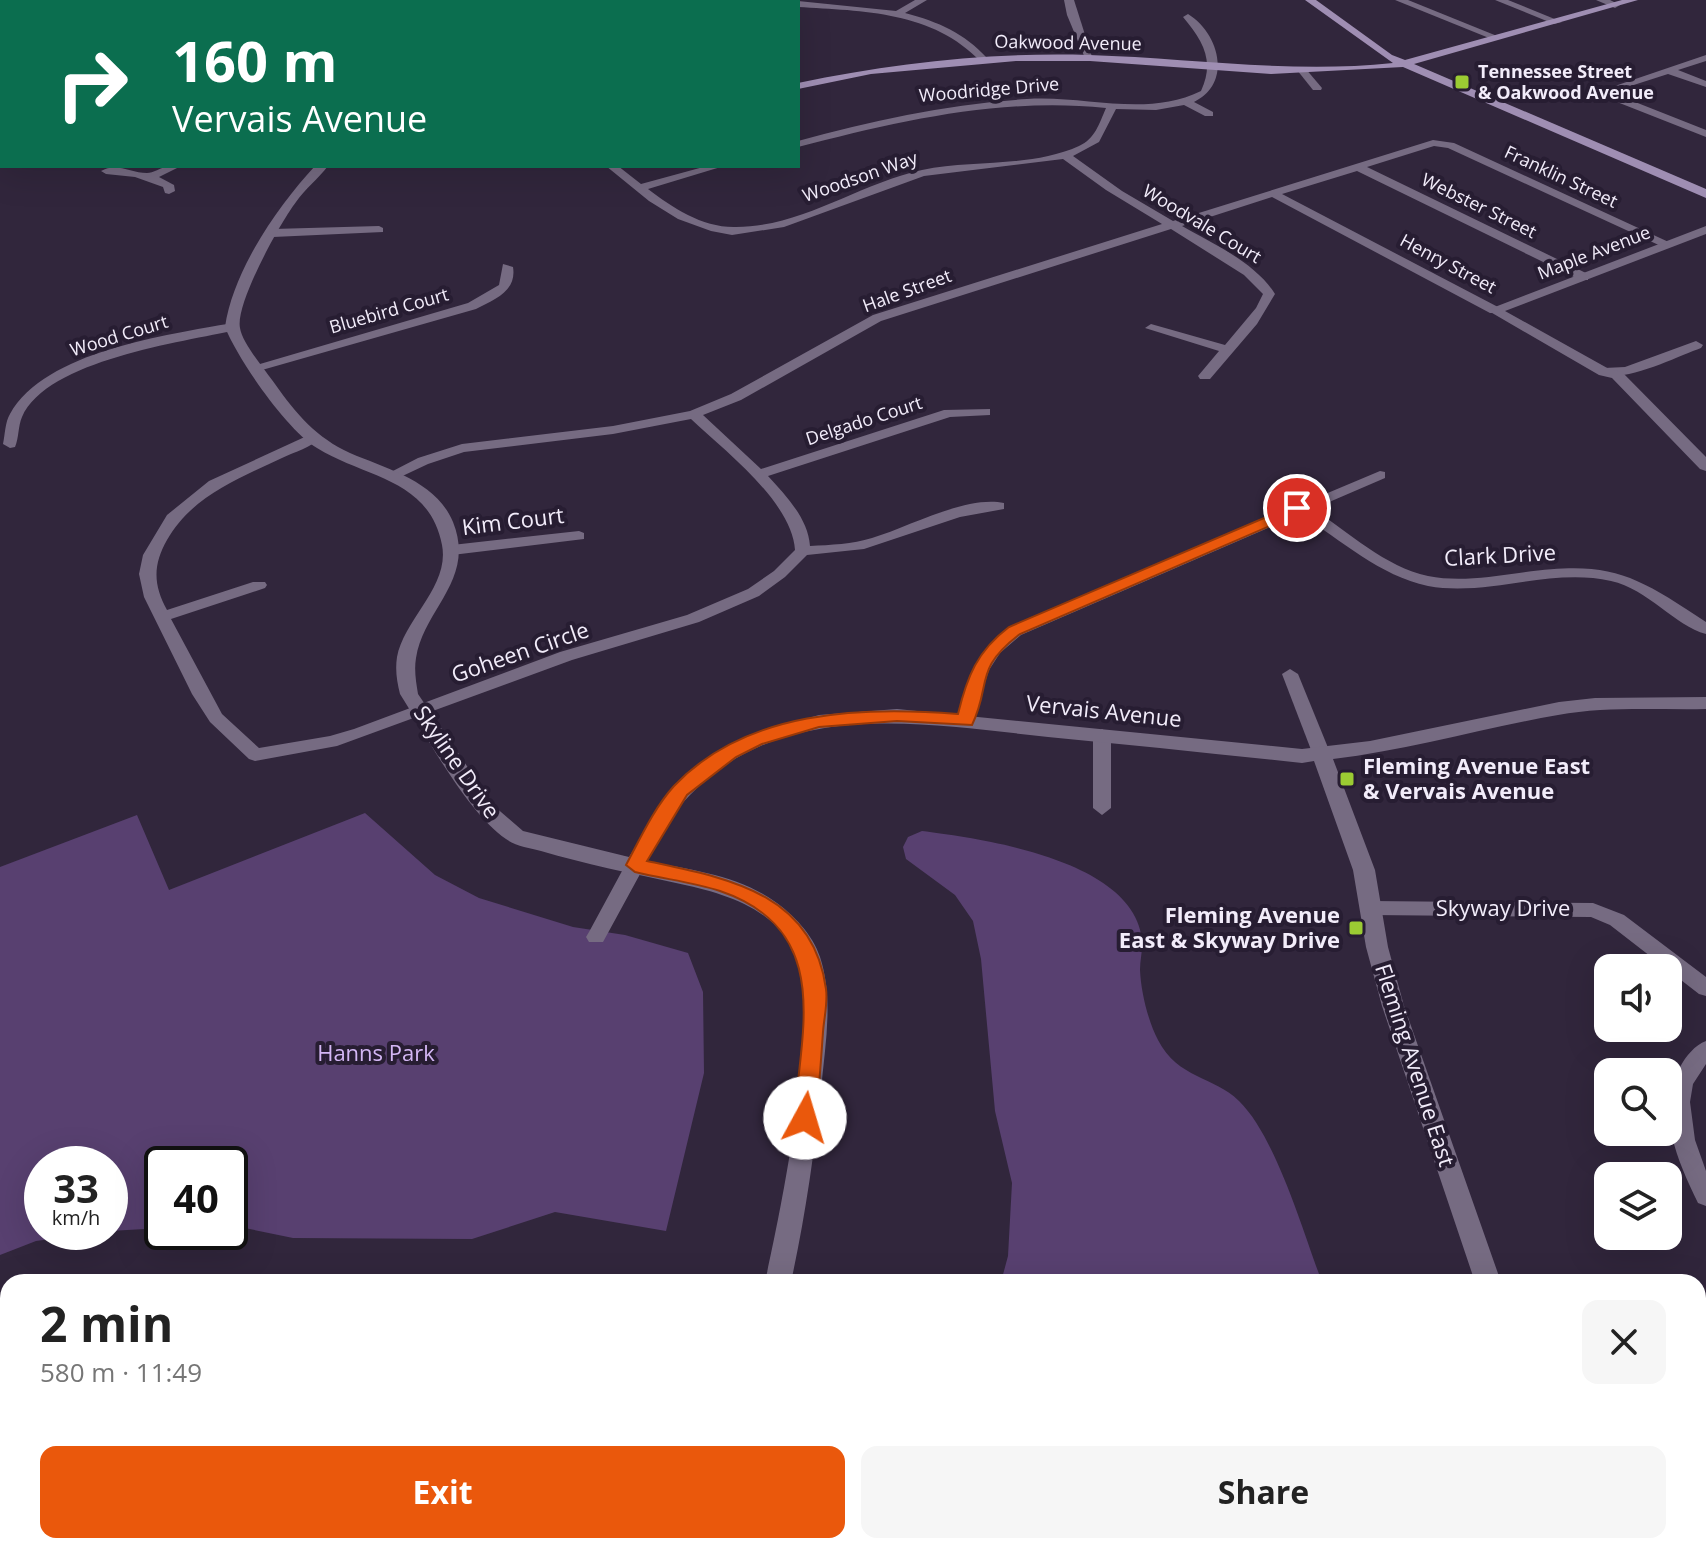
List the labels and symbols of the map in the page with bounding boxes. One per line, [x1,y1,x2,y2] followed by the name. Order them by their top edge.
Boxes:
[994,29,1142,55] street label: Oakwood Avenue
[1478,59,1654,104] place label: Tennessee Street & Oakwood Avenue
[918,71,1060,107] street label: Woodridge Drive
[1453,73,1471,91] marker: Tennessee Street & Oakwood Avenue
[1501,139,1622,213] street label: Franklin Street
[799,145,921,207] street label: Woodson Way
[1418,167,1541,243] street label: Webster Street
[1139,178,1266,268] street label: Woodvale Court
[1534,220,1654,285] street label: Maple Avenue
[1396,228,1501,299] street label: Henry Street
[859,263,954,317] street label: Hale Street
[326,282,451,339] street label: Bluebird Court
[67,309,170,361] street label: Wood Court
[802,390,925,450] street label: Delgado Court
[1263,474,1331,542] pin
[460,499,566,541] street label: Kim Court
[1443,536,1557,572] street label: Clark Drive
[447,614,592,689] street label: Goheen Circle
[1025,687,1183,733] street label: Vervais Avenue
[408,699,508,824] street label: Skyline Drive
[1363,750,1590,805] place label: Fleming Avenue East & Vervais Avenue
[1338,770,1356,788] marker: Fleming Avenue East & Vervais Avenue
[1436,892,1570,922] street label: Skyway Drive
[1119,899,1340,954] place label: Fleming Avenue East & Skyway Drive
[1347,919,1365,937] marker: Fleming Avenue East & Skyway Drive
[1369,960,1463,1170] street label: Fleming Avenue East
[317,1037,435,1067] park label: Hanns Park
[763,1076,847,1160] position arrow
[144,1146,248,1250] speed limit sign: 40

